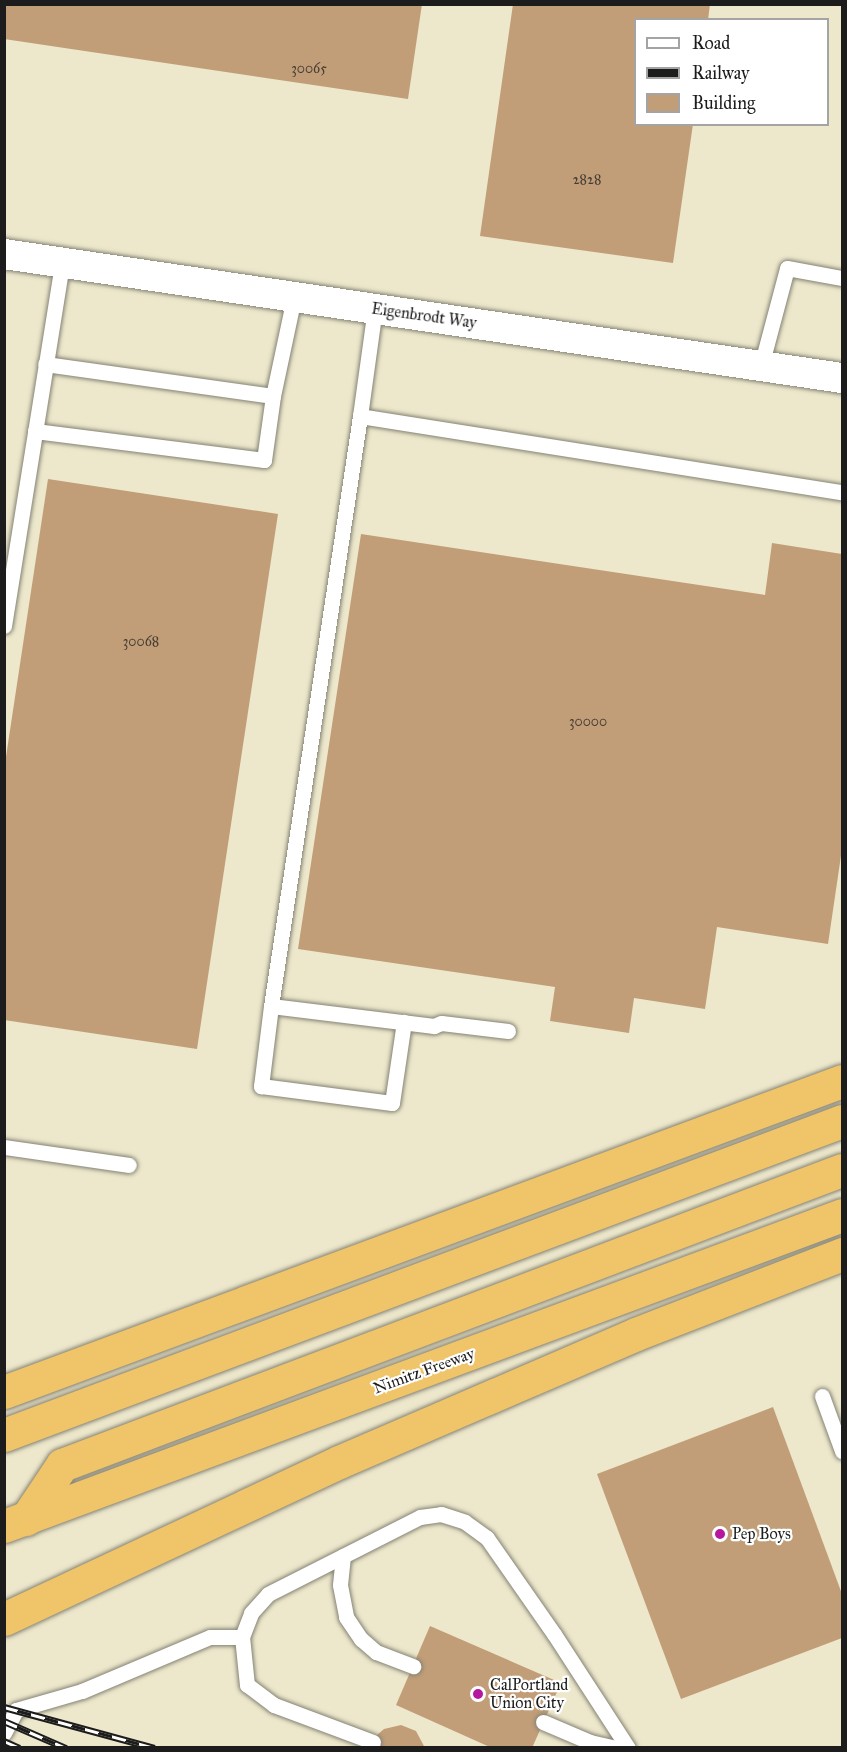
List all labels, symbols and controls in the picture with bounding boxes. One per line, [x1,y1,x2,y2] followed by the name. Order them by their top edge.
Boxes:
[634,18,829,126] legend
[692,32,730,54] text: Road
[291,61,327,77] house number: 30065
[692,62,749,84] text: Railway
[692,92,755,114] text: Building
[573,172,601,188] house number: 2828
[370,299,478,333] street label: Eigenbrodt Way
[123,634,159,650] house number: 30068
[569,714,607,730] house number: 30000
[371,1344,477,1398] street label: Nimitz Freeway
[732,1524,791,1544] place label: Pep Boys
[713,1527,727,1541] marker: Pep Boys
[490,1675,568,1713] place label: CalPortland Union City
[471,1687,485,1701] marker: CalPortland Union City

